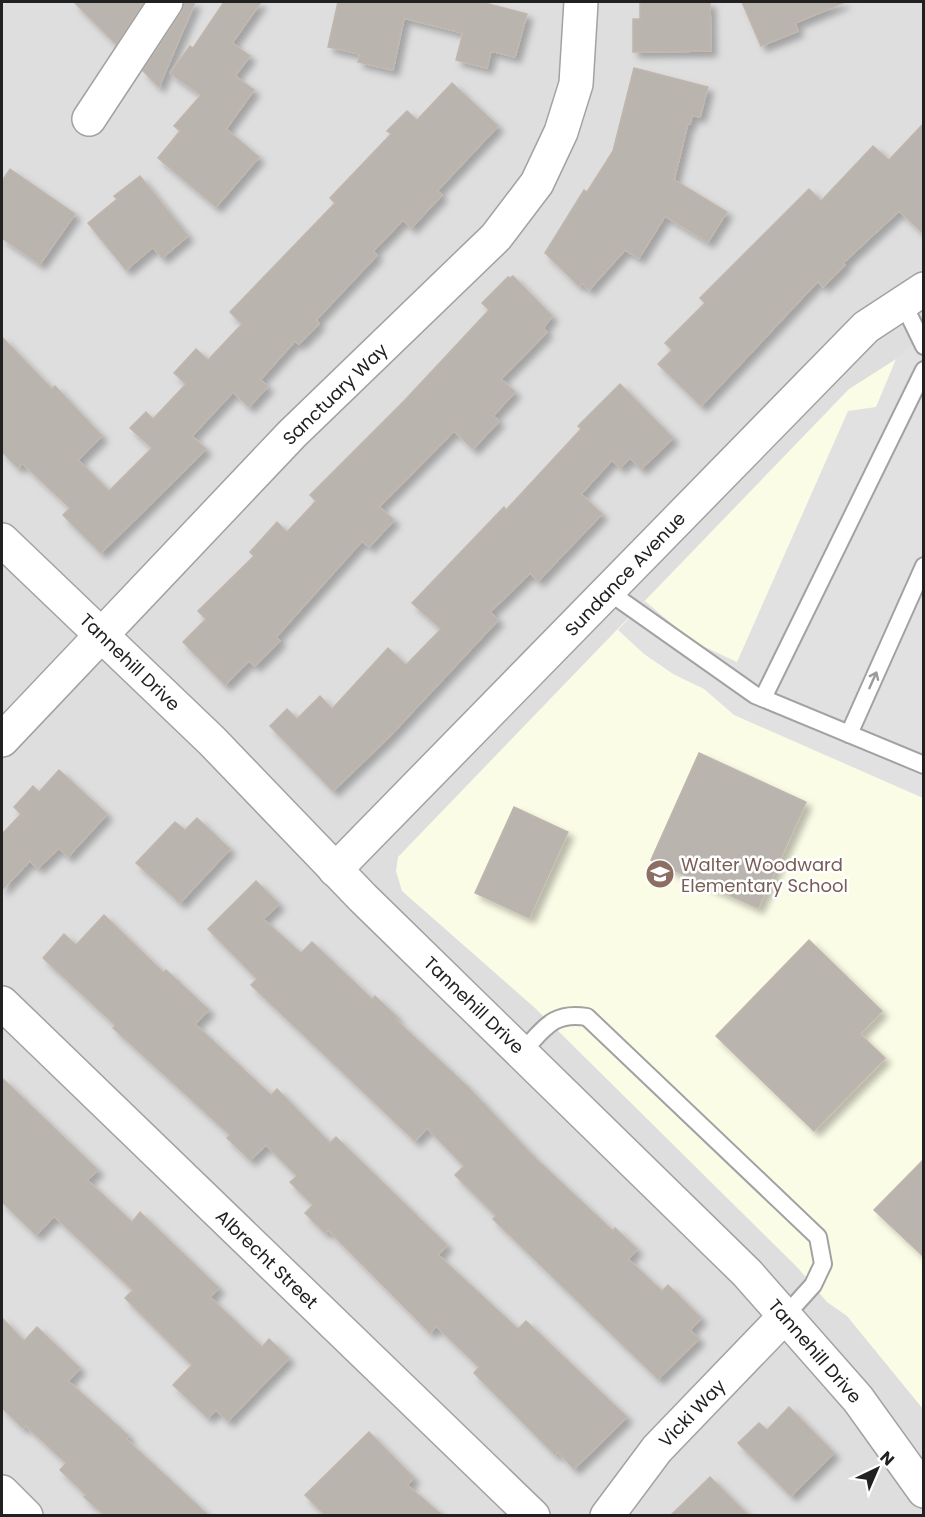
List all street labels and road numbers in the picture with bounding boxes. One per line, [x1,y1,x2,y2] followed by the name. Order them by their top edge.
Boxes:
[277,337,393,451] street label: Sanctuary Way
[559,506,691,642] street label: Sundance Avenue
[74,608,186,716] street label: Tannehill Drive
[418,951,530,1059] street label: Tannehill Drive
[210,1204,324,1314] street label: Albrecht Street
[763,1293,867,1409] street label: Tannehill Drive
[653,1373,731,1453] street label: Vicki Way

